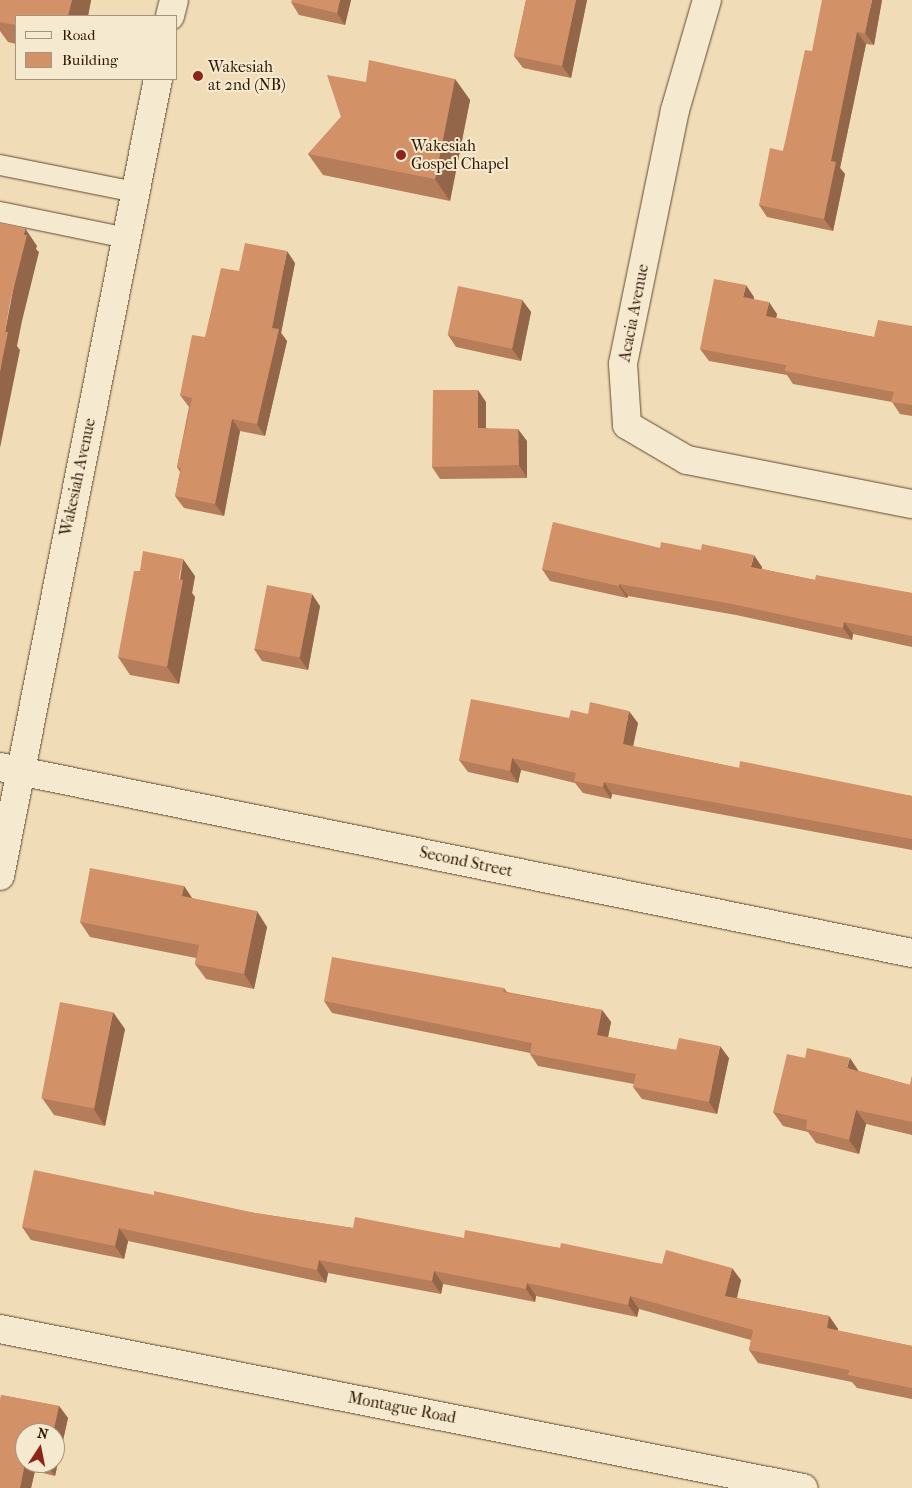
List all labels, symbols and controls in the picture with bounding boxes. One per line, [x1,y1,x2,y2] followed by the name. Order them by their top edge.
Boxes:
[15,15,178,80] legend
[62,26,95,44] text: Road
[62,51,118,69] text: Building
[208,57,286,95] place label: Wakesiah at 2nd (NB)
[192,70,204,82] marker: Wakesiah at 2nd (NB)
[411,136,509,174] place label: Wakesiah Gospel Chapel
[395,149,407,161] marker: Wakesiah Gospel Chapel
[615,263,653,363] street label: Acacia Avenue
[56,416,100,538] street label: Wakesiah Avenue
[418,843,514,881] street label: Second Street
[346,1388,458,1428] street label: Montague Road
[15,1423,65,1473] north arrow
[36,1424,50,1443] text: N

